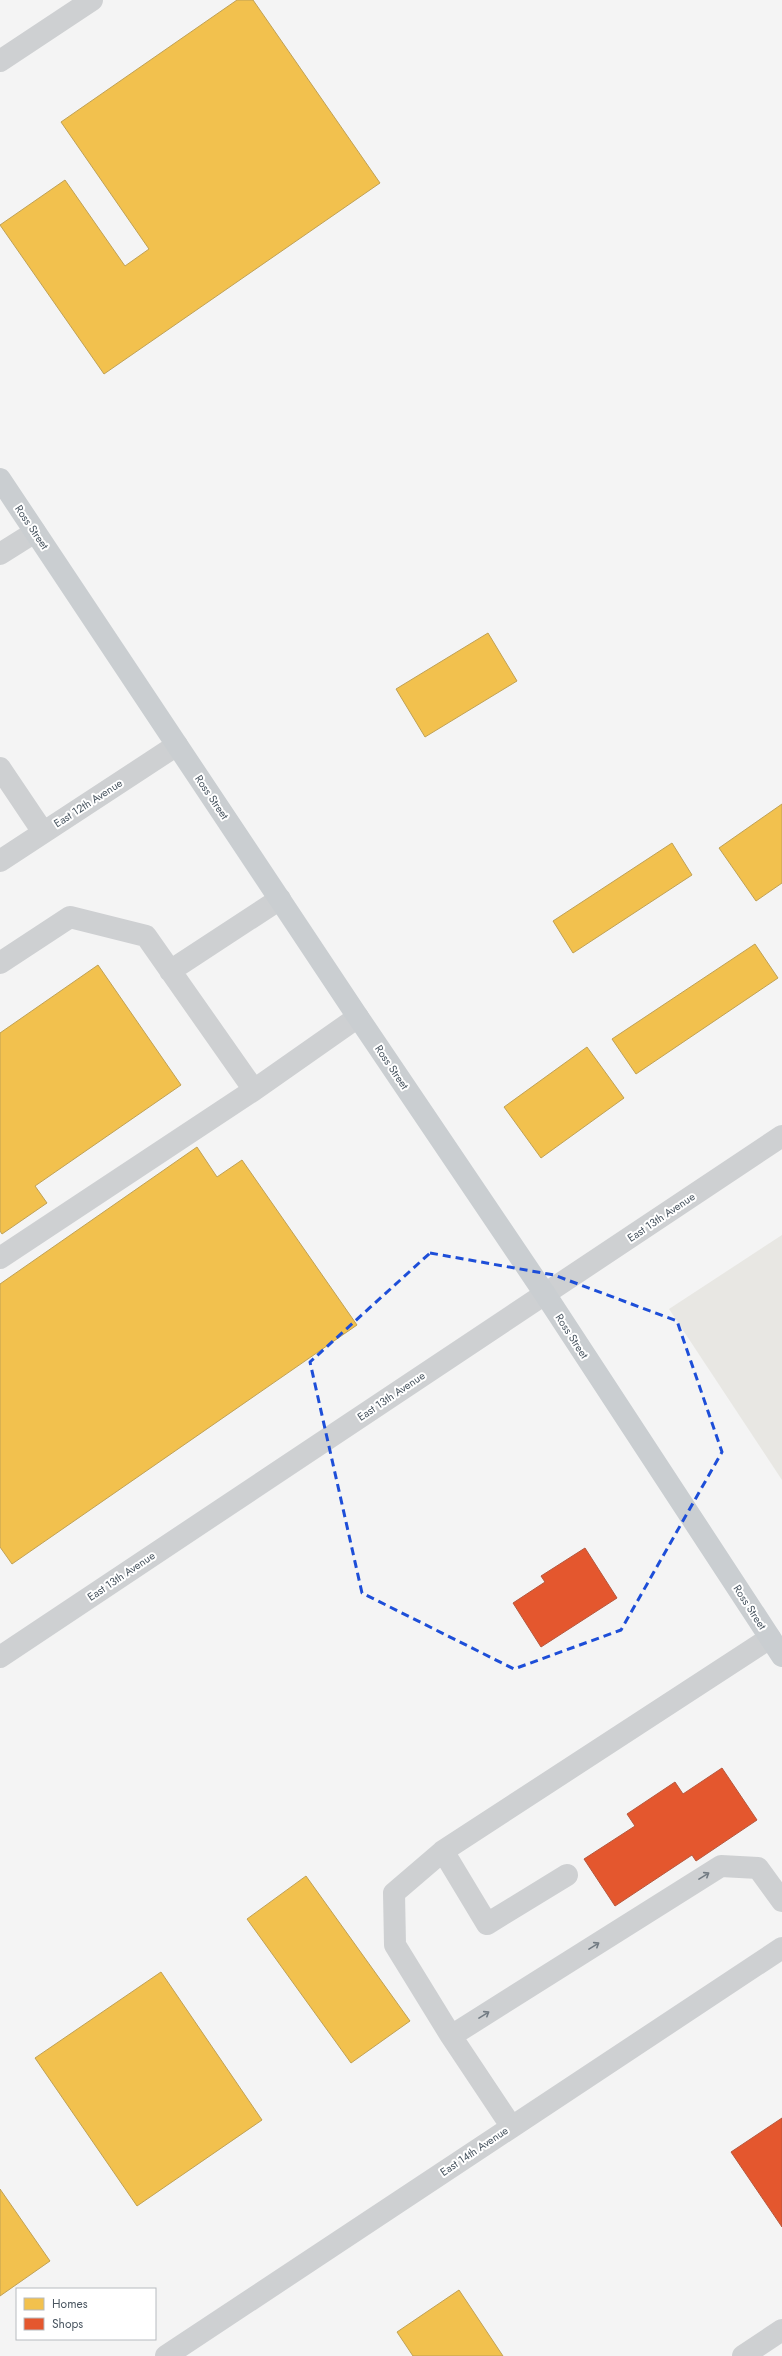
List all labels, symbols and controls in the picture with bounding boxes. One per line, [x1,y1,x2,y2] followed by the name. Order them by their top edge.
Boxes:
[11,502,53,553] street label: Ross Street
[191,772,233,823] street label: Ross Street
[51,775,126,831] street label: East 12th Avenue
[371,1042,413,1093] street label: Ross Street
[624,1188,698,1246] street label: East 13th Avenue
[552,1310,593,1362] street label: Ross Street
[354,1367,428,1425] street label: East 13th Avenue
[84,1547,158,1605] street label: East 13th Avenue
[730,1581,771,1633] street label: Ross Street
[698,1872,710,1880] one-way arrow
[588,1941,600,1949] one-way arrow
[478,2011,489,2019] one-way arrow
[437,2122,512,2180] street label: East 14th Avenue
[16,2288,156,2340] legend
[52,2295,88,2313] text: Homes
[52,2315,83,2333] text: Shops

